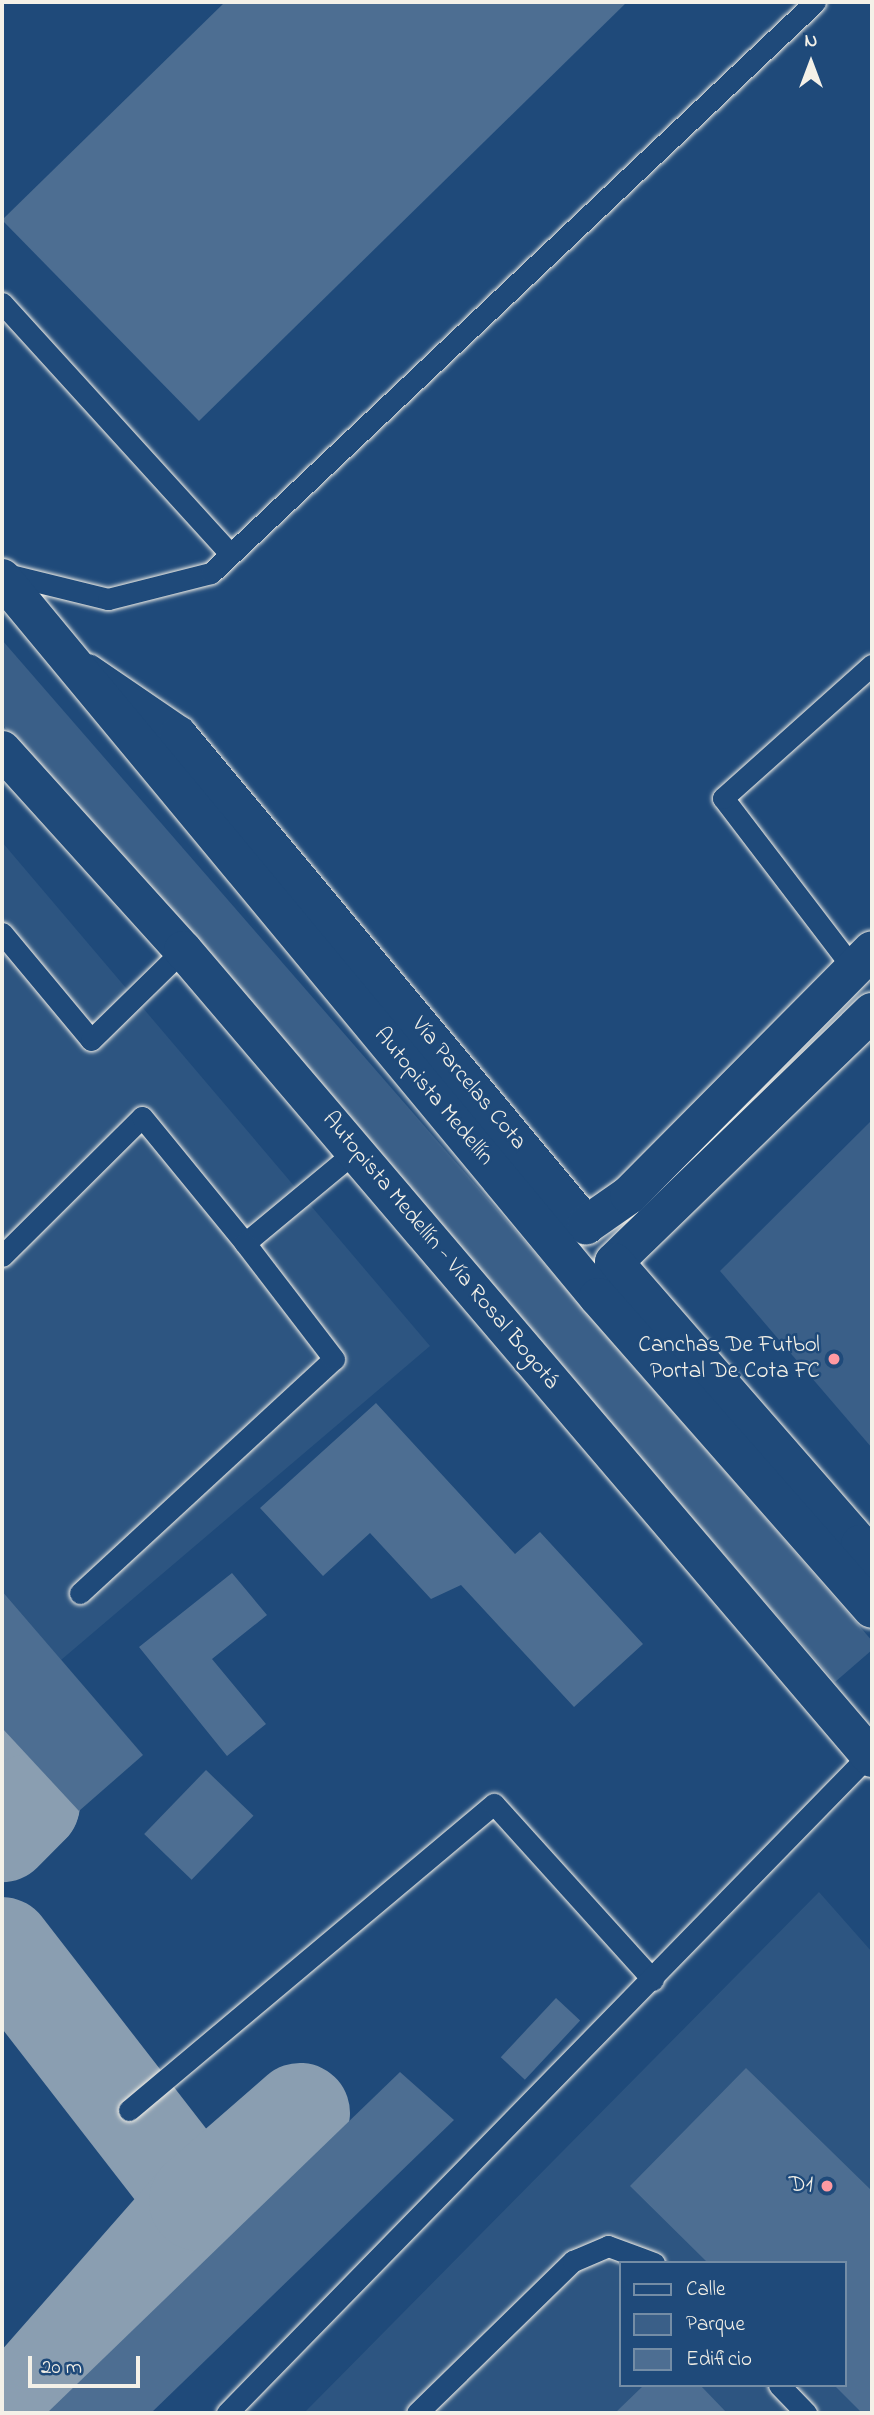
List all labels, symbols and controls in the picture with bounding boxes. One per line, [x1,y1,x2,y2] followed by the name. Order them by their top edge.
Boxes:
[776,28,846,98] north arrow
[805,28,817,55] text: N
[404,1012,532,1156] street label: Vía Parcelas Cota
[367,1022,499,1172] street label: Autopista Medellín
[316,1107,564,1395] street label: Autopista Medellín - Vía Rosal Bogotá
[638,1332,820,1386] place label: Canchas De Futbol Portal De Cota FC
[826,1351,842,1367] marker: Canchas De Futbol Portal De Cota FC
[789,2172,813,2200] place label: D1
[819,2178,835,2194] marker: D1
[618,2261,846,2387] legend
[686,2275,725,2305] text: Calle
[686,2310,745,2340] text: Parque
[32,2342,144,2386] scale bar
[686,2345,752,2375] text: Edificio
[41,2353,82,2383] text: 20 m

